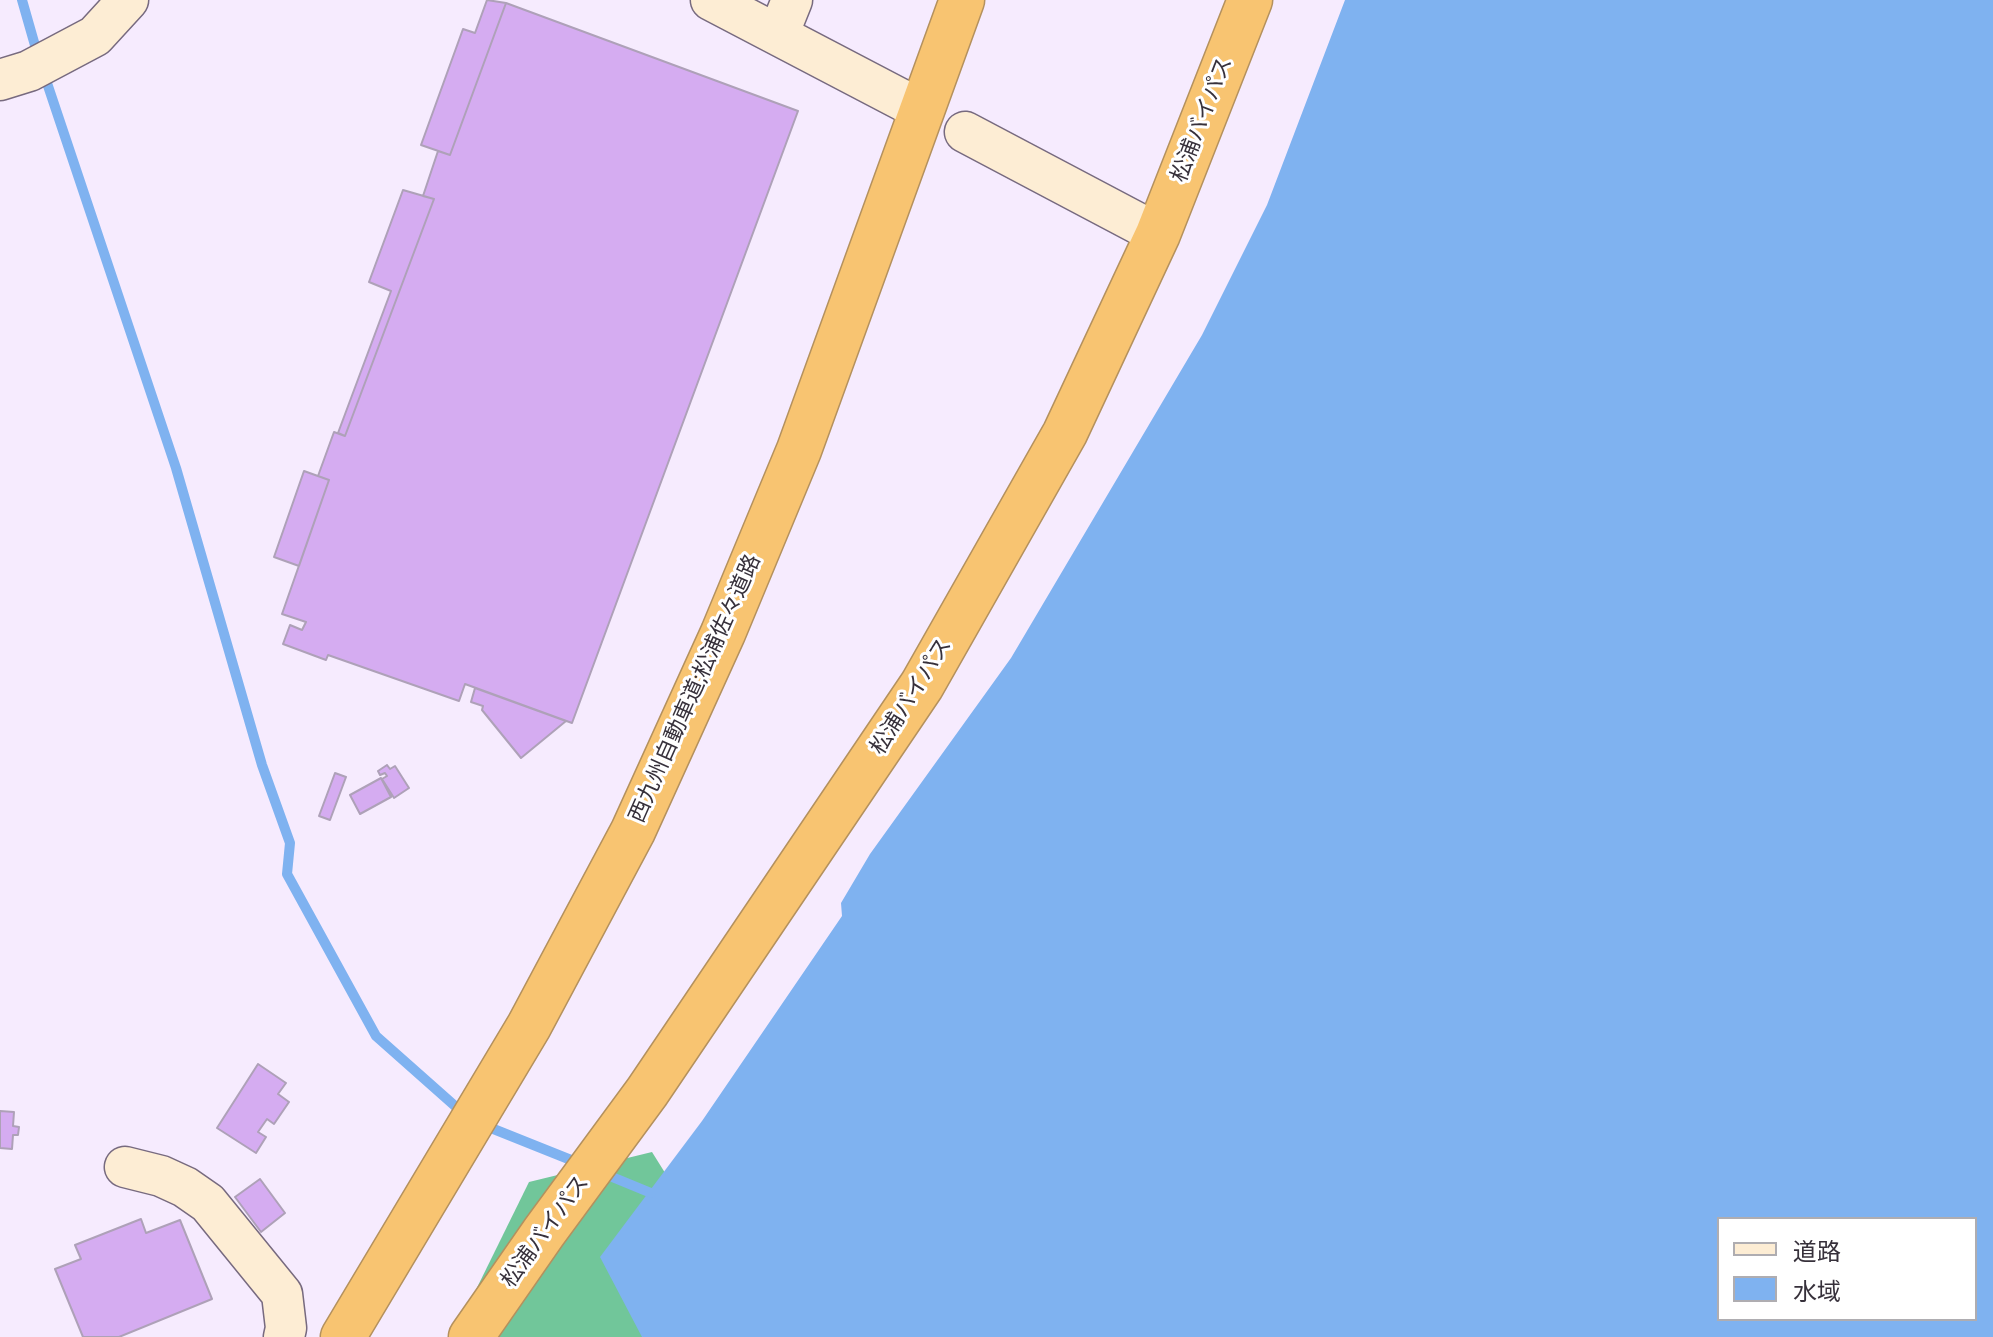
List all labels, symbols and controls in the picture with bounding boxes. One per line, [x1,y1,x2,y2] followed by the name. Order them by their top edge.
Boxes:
[1167,54,1239,186] street label: 松浦バイパス
[625,551,767,827] street label: 西九州自動車道;松浦佐々道路
[866,634,958,760] street label: 松浦バイパス
[497,1171,595,1293] street label: 松浦バイパス
[1717,1217,1977,1321] legend
[1793,1238,1841,1266] text: 道路
[1793,1278,1841,1306] text: 水域

